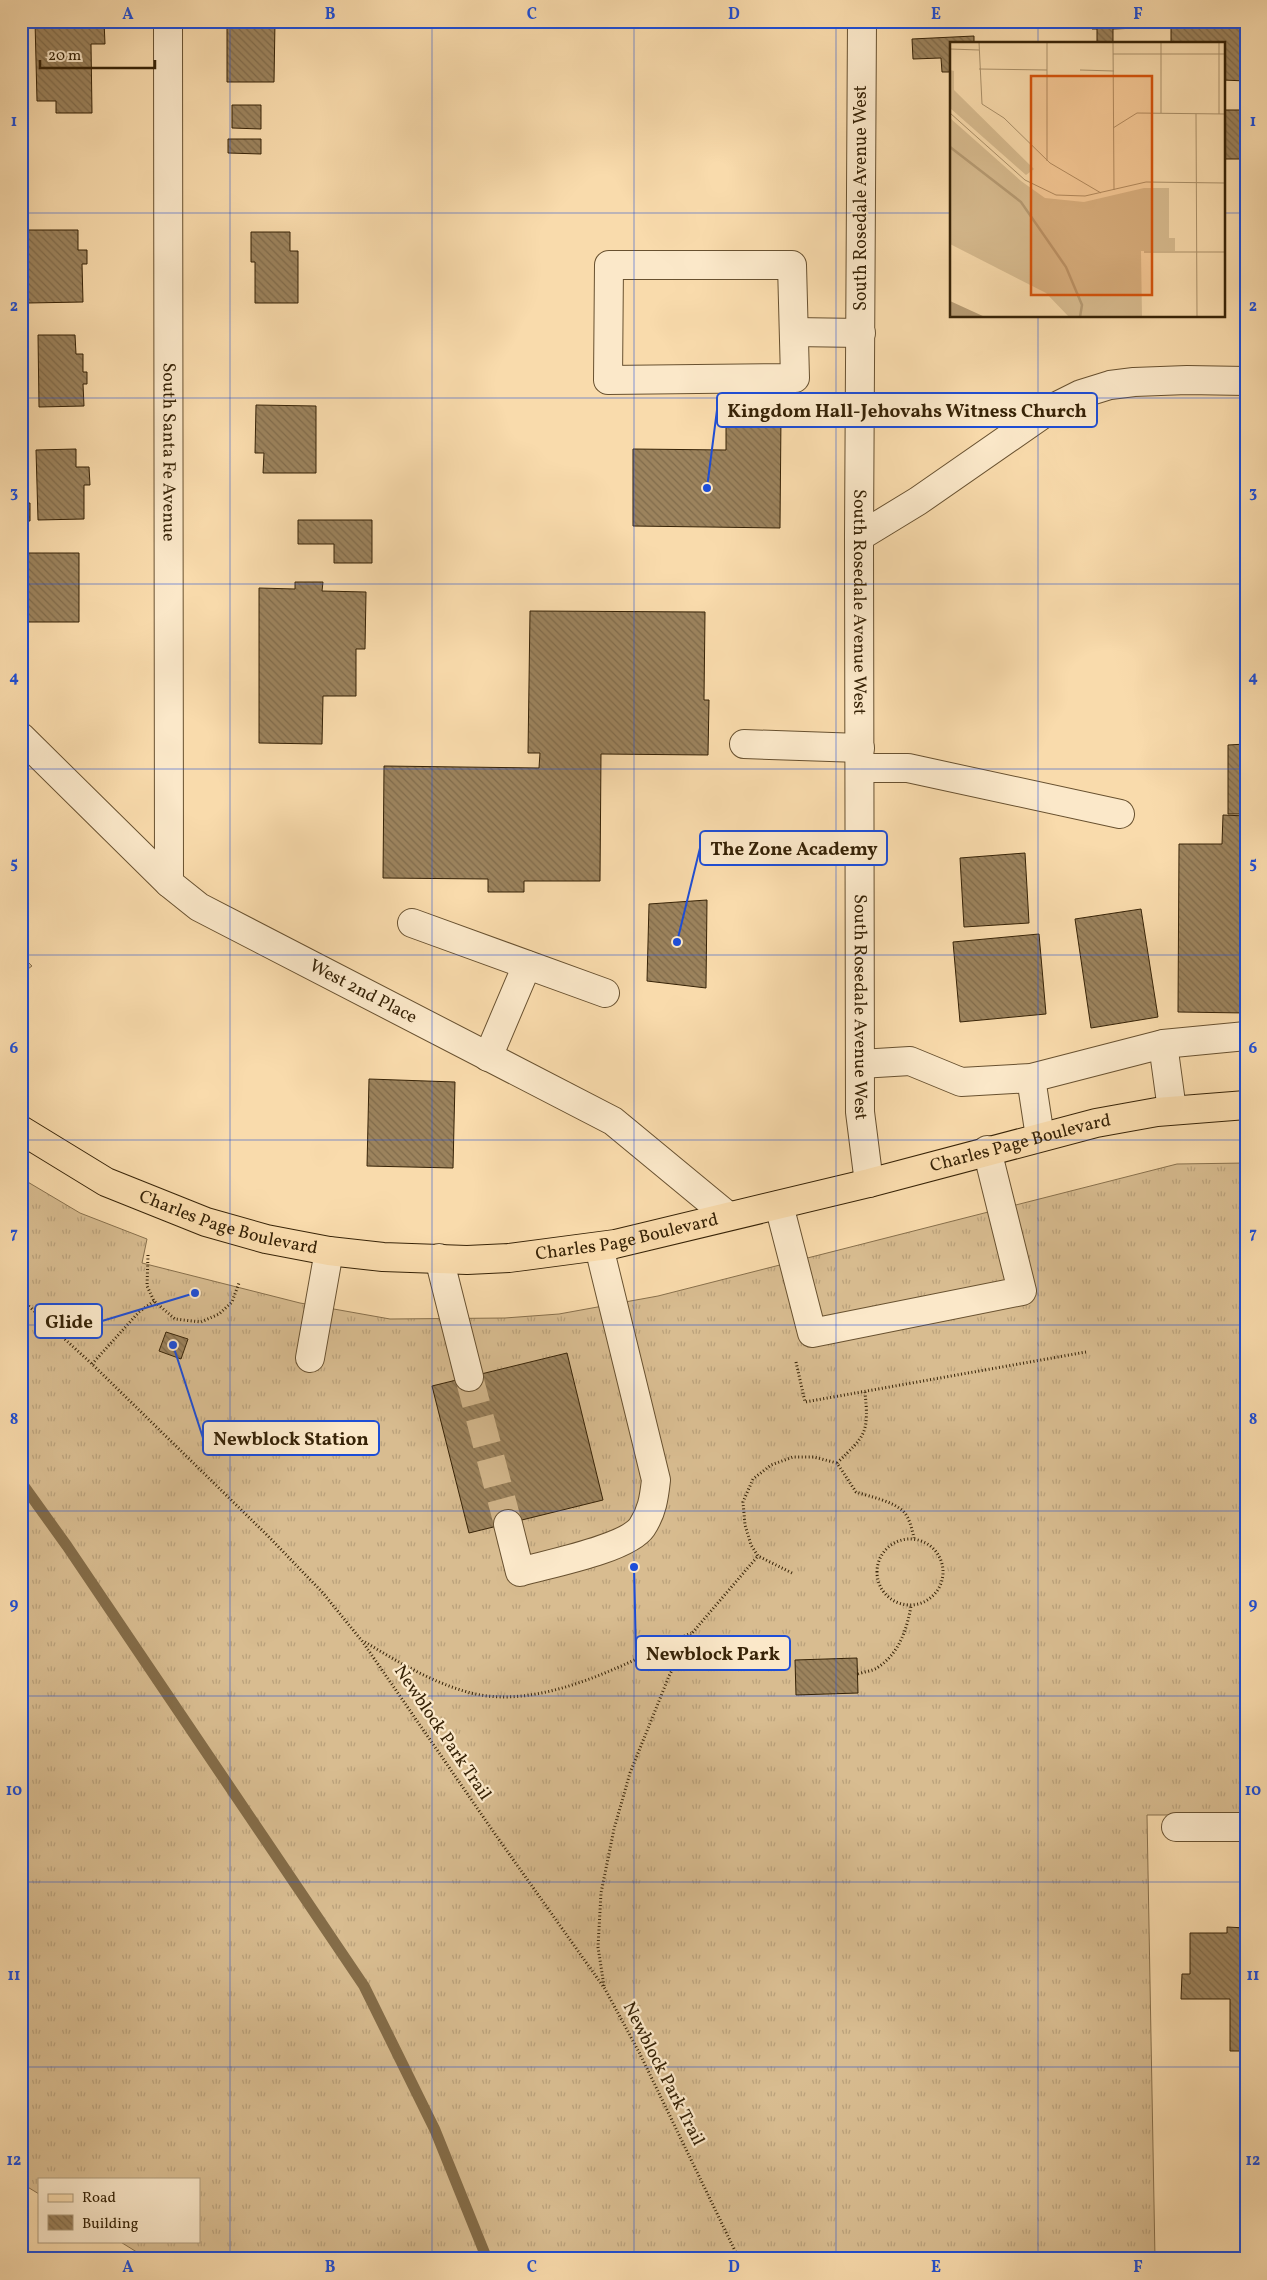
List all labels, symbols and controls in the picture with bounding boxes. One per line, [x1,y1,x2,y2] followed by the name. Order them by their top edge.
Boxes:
[122,4,134,26] text: A
[325,4,336,26] text: B
[527,4,537,26] text: C
[728,4,740,26] text: D
[931,4,941,26] text: E
[1133,4,1143,26] text: F
[40,38,155,70] scale bar
[950,42,1224,318] inset map
[48,46,81,67] text: 20 m
[849,85,874,311] street label: South Rosedale Avenue West
[11,111,17,133] text: 1
[1250,111,1256,133] text: 1
[10,296,18,318] text: 2
[1249,296,1257,318] text: 2
[156,362,181,542] street label: South Santa Fe Avenue
[717,393,1097,427] callout: Kingdom Hall-Jehovahs Witness Church
[727,399,1087,425] text: Kingdom Hall-Jehovahs Witness Church
[10,482,18,504] text: 3
[1249,482,1257,504] text: 3
[846,489,872,715] street label: South Rosedale Avenue West
[9,667,19,689] text: 4
[1248,667,1258,689] text: 4
[700,831,887,865] callout: The Zone Academy
[710,837,878,863] text: The Zone Academy
[10,853,18,875] text: 5
[1249,853,1257,875] text: 5
[847,894,873,1122] street label: South Rosedale Avenue West
[305,954,421,1030] street label: West 2nd Place
[10,1038,19,1060] text: 6
[1249,1038,1258,1060] text: 6
[927,1108,1113,1179] street label: Charles Page Boulevard
[135,1184,320,1261] street label: Charles Page Boulevard
[534,1207,721,1267] street label: Charles Page Boulevard
[10,1223,18,1245] text: 7
[1249,1223,1257,1245] text: 7
[35,1304,102,1338] callout: Glide
[45,1310,93,1336] text: Glide
[10,1409,18,1431] text: 8
[1249,1409,1257,1431] text: 8
[203,1421,379,1455] callout: Newblock Station
[213,1427,369,1453] text: Newblock Station
[10,1594,19,1616] text: 9
[1249,1594,1258,1616] text: 9
[636,1636,790,1670] callout: Newblock Park
[646,1642,780,1668] text: Newblock Park
[387,1660,497,1806] street label: Newblock Park Trail
[6,1780,22,1802] text: 10
[1245,1780,1261,1802] text: 10
[8,1965,20,1987] text: 11
[1247,1965,1259,1987] text: 11
[616,1998,710,2150] street label: Newblock Park Trail
[7,2150,21,2172] text: 12
[1246,2150,1260,2172] text: 12
[38,2178,200,2242] legend
[82,2188,116,2209] text: Road
[82,2214,139,2235] text: Building
[122,2257,134,2279] text: A
[325,2257,336,2279] text: B
[527,2257,537,2279] text: C
[728,2257,740,2279] text: D
[931,2257,941,2279] text: E
[1133,2257,1143,2279] text: F

